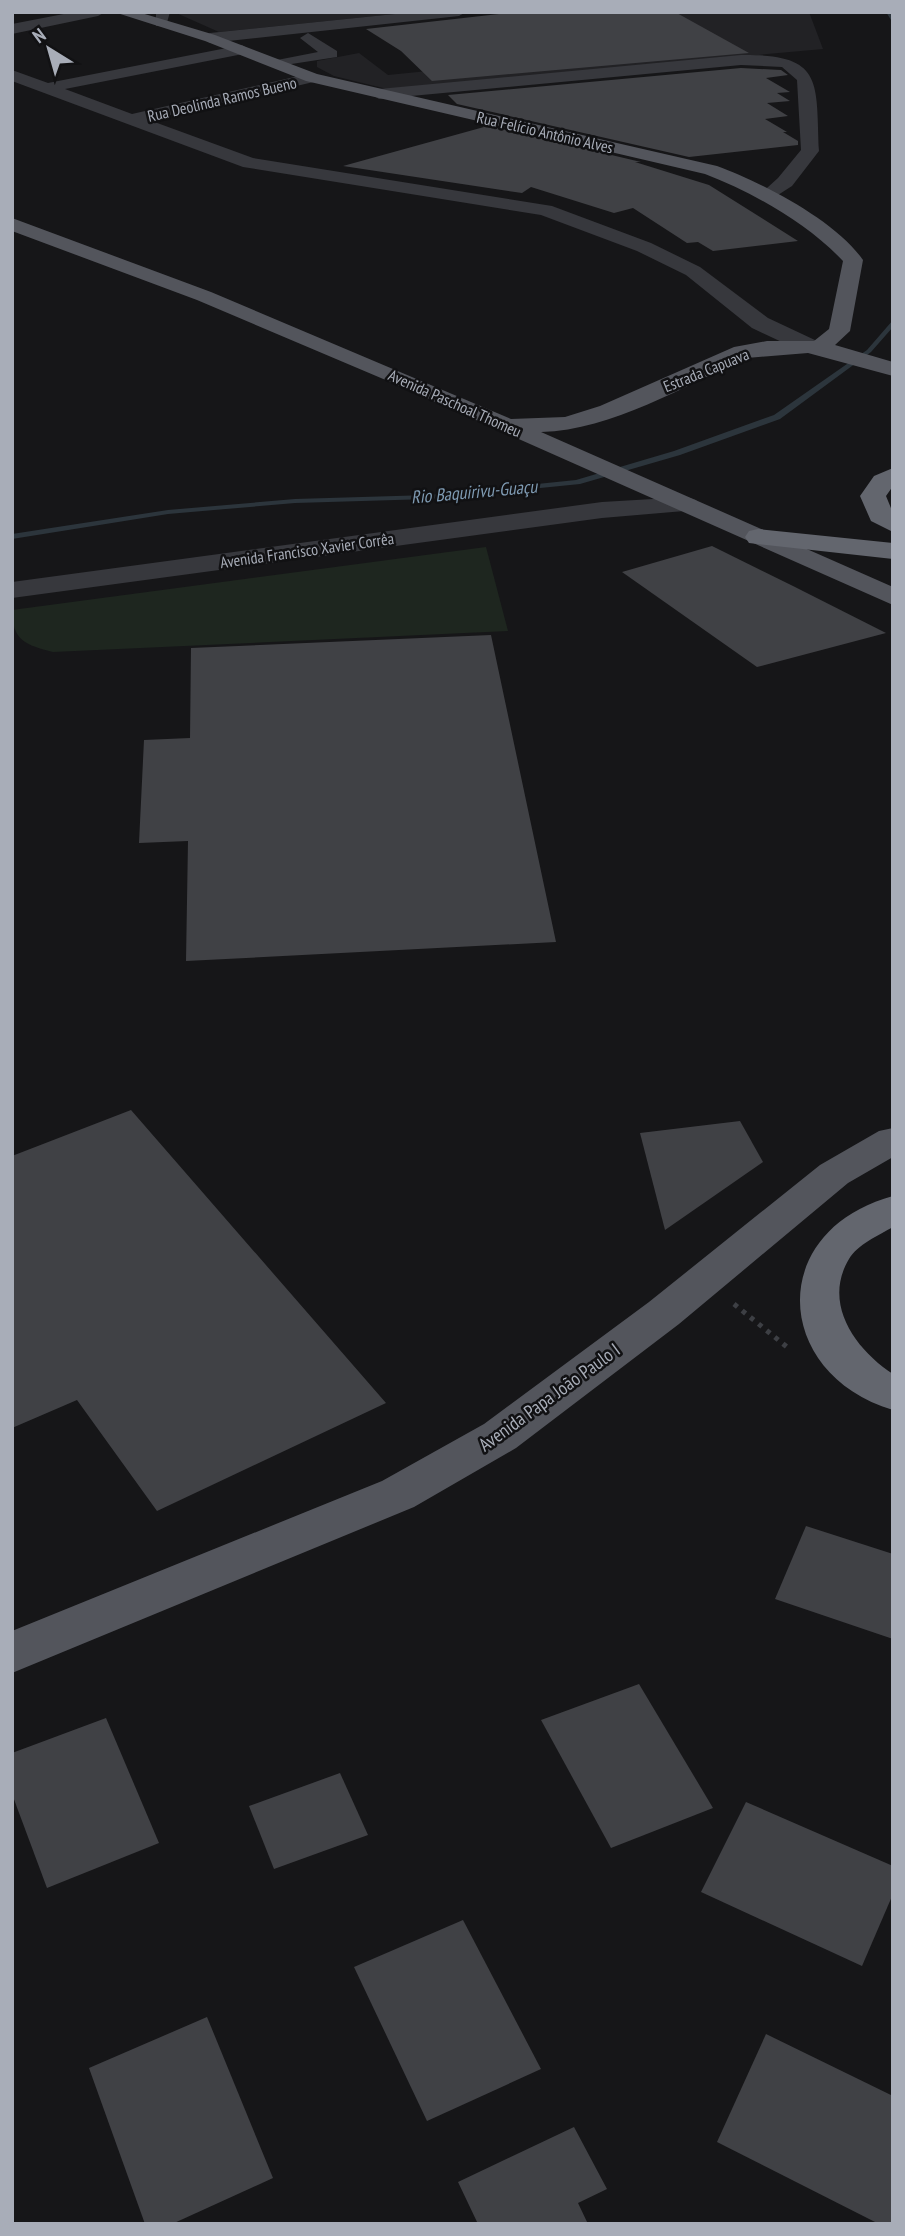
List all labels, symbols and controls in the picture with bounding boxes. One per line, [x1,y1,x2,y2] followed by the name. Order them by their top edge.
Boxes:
[14,14,84,84] north arrow
[27,23,50,48] text: N
[146,72,299,126] street label: Rua Deolinda Ramos Bueno
[475,107,615,157] street label: Rua Felício Antônio Alves
[660,344,752,396] street label: Estrada Capuava
[385,365,525,441] street label: Avenida Paschoal Thomeu
[410,474,539,508] water label: Rio Baquirivu-Guaçu
[219,528,395,572] street label: Avenida Francisco Xavier Corrêa
[474,1338,624,1456] street label: Avenida Papa João Paulo I

